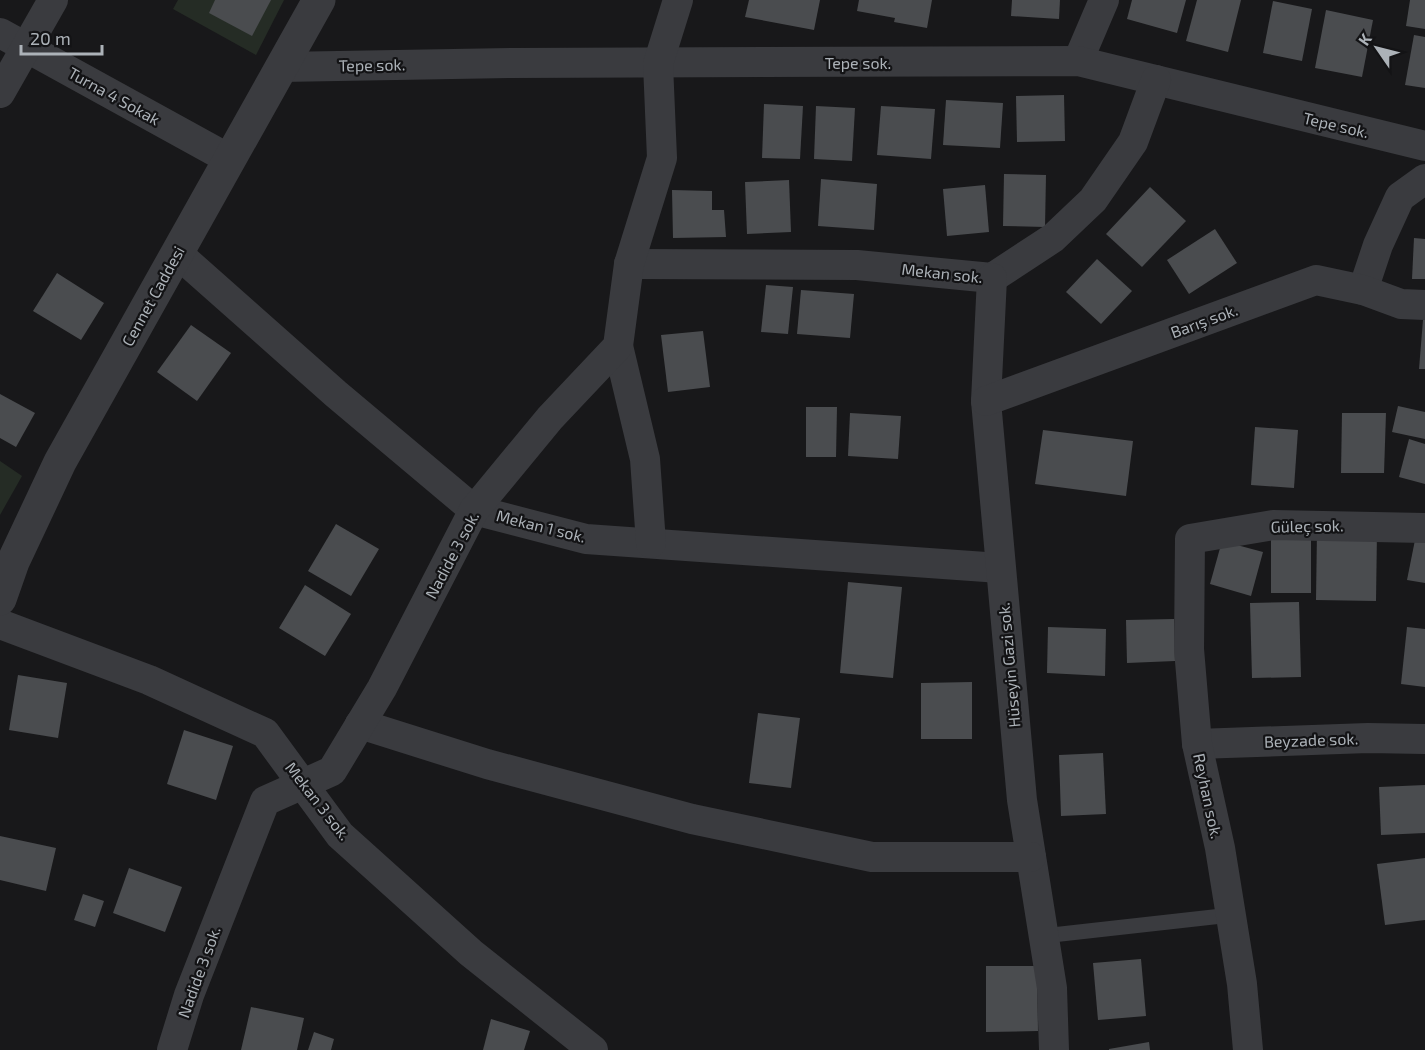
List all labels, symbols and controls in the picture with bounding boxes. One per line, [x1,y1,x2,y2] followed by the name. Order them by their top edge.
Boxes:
[21,18,102,56] scale bar
[1347,18,1407,78] north arrow
[30,27,71,49] text: 20 m
[1354,29,1375,49] text: K
[825,53,891,72] street label: Tepe sok.
[339,54,405,75] street label: Tepe sok.
[65,63,163,129] street label: Turna 4 Sokak
[1302,108,1371,141] street label: Tepe sok.
[117,242,188,349] street label: Cennet Caddesi
[901,259,984,286] street label: Mekan sok.
[1168,300,1240,342] street label: Barış sok.
[494,505,588,546] street label: Mekan 1 sok.
[421,508,482,602] street label: Nadide 3 sok.
[1270,515,1344,537] street label: Güleç sok.
[994,602,1023,728] street label: Hüseyin Gazi sok.
[1264,728,1358,751] street label: Beyzade sok.
[1190,751,1227,840] street label: Reyhan sok.
[282,758,355,844] street label: Mekan 3 sok.
[173,923,224,1020] street label: Nadide 3 sok.

